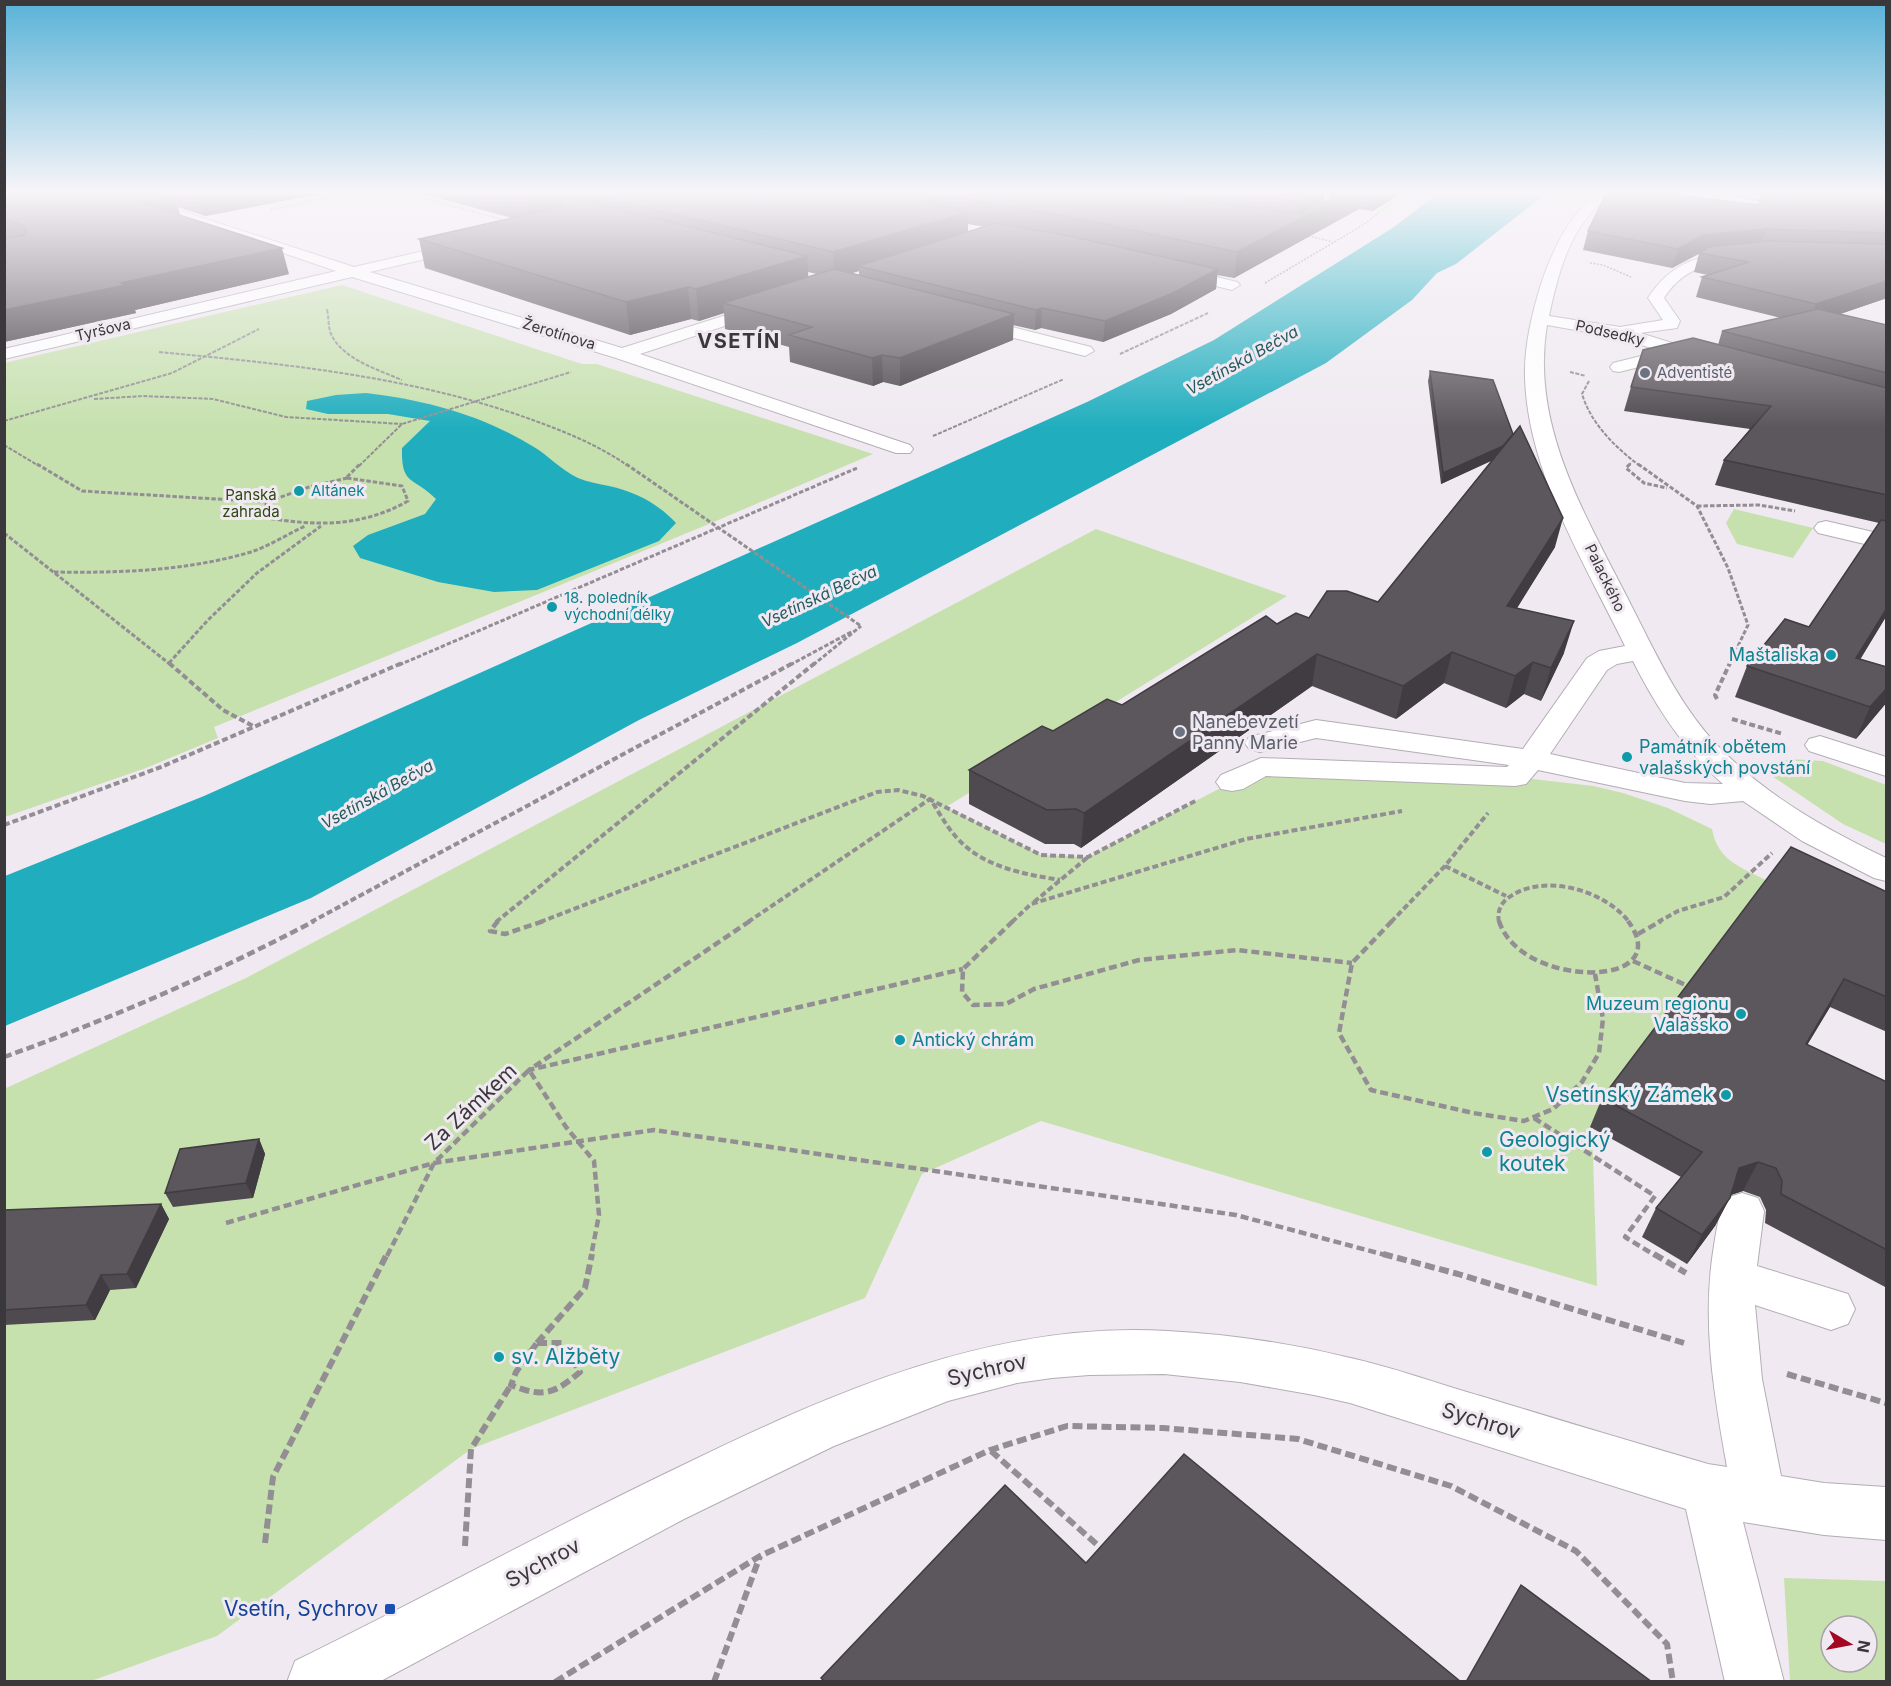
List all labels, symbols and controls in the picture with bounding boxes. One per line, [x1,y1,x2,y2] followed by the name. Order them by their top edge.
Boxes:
[520,313,598,354] street label: Žerotínova
[73,314,132,345] street label: Tyršova
[1574,315,1647,350] street label: Podsedky
[1182,321,1302,399] water label: Vsetínská Bečva
[697,328,781,353] district label: VSETÍN
[1657,363,1732,382] place label: Adventisté
[1638,366,1652,380] marker: Adventisté
[311,481,365,500] place label: Altánek
[292,484,306,498] marker: Altánek
[222,485,280,521] park label: Panská zahrada
[1581,541,1630,615] street label: Palackého
[758,560,880,632] water label: Vsetínská Bečva
[564,588,672,624] place label: 18. poledník východní délky
[545,600,559,614] marker: 18. poledník východní délky
[1729,644,1819,665] place label: Maštaliska
[1824,648,1838,662] marker: Maštaliska
[1192,711,1299,753] place label: Nanebevzetí Panny Marie
[1173,725,1187,739] marker: Nanebevzetí Panny Marie
[1639,736,1811,778] place label: Památník obětem valašských povstání
[1620,750,1634,764] marker: Památník obětem valašských povstání
[317,755,437,833] water label: Vsetínská Bečva
[1586,993,1729,1035] place label: Muzeum regionu Valašsko
[1734,1007,1748,1021] marker: Muzeum regionu Valašsko
[912,1029,1034,1050] place label: Antický chrám
[893,1033,907,1047] marker: Antický chrám
[420,1058,522,1155] street label: Za Zámkem
[1545,1082,1714,1107] place label: Vsetínský Zámek
[1719,1088,1733,1102] marker: Vsetínský Zámek
[1499,1127,1611,1176] place label: Geologický koutek
[1480,1145,1494,1159] marker: Geologický koutek
[511,1344,620,1369] place label: sv. Alžběty
[945,1348,1029,1391] street label: Sychrov
[492,1350,506,1364] marker: sv. Alžběty
[1439,1397,1524,1444] street label: Sychrov
[501,1532,584,1593] street label: Sychrov
[224,1596,378,1621] place label: Vsetín, Sychrov
[383,1602,397,1616] marker: Vsetín, Sychrov
[1819,1614,1879,1674] north arrow
[1853,1639,1875,1654] text: N

